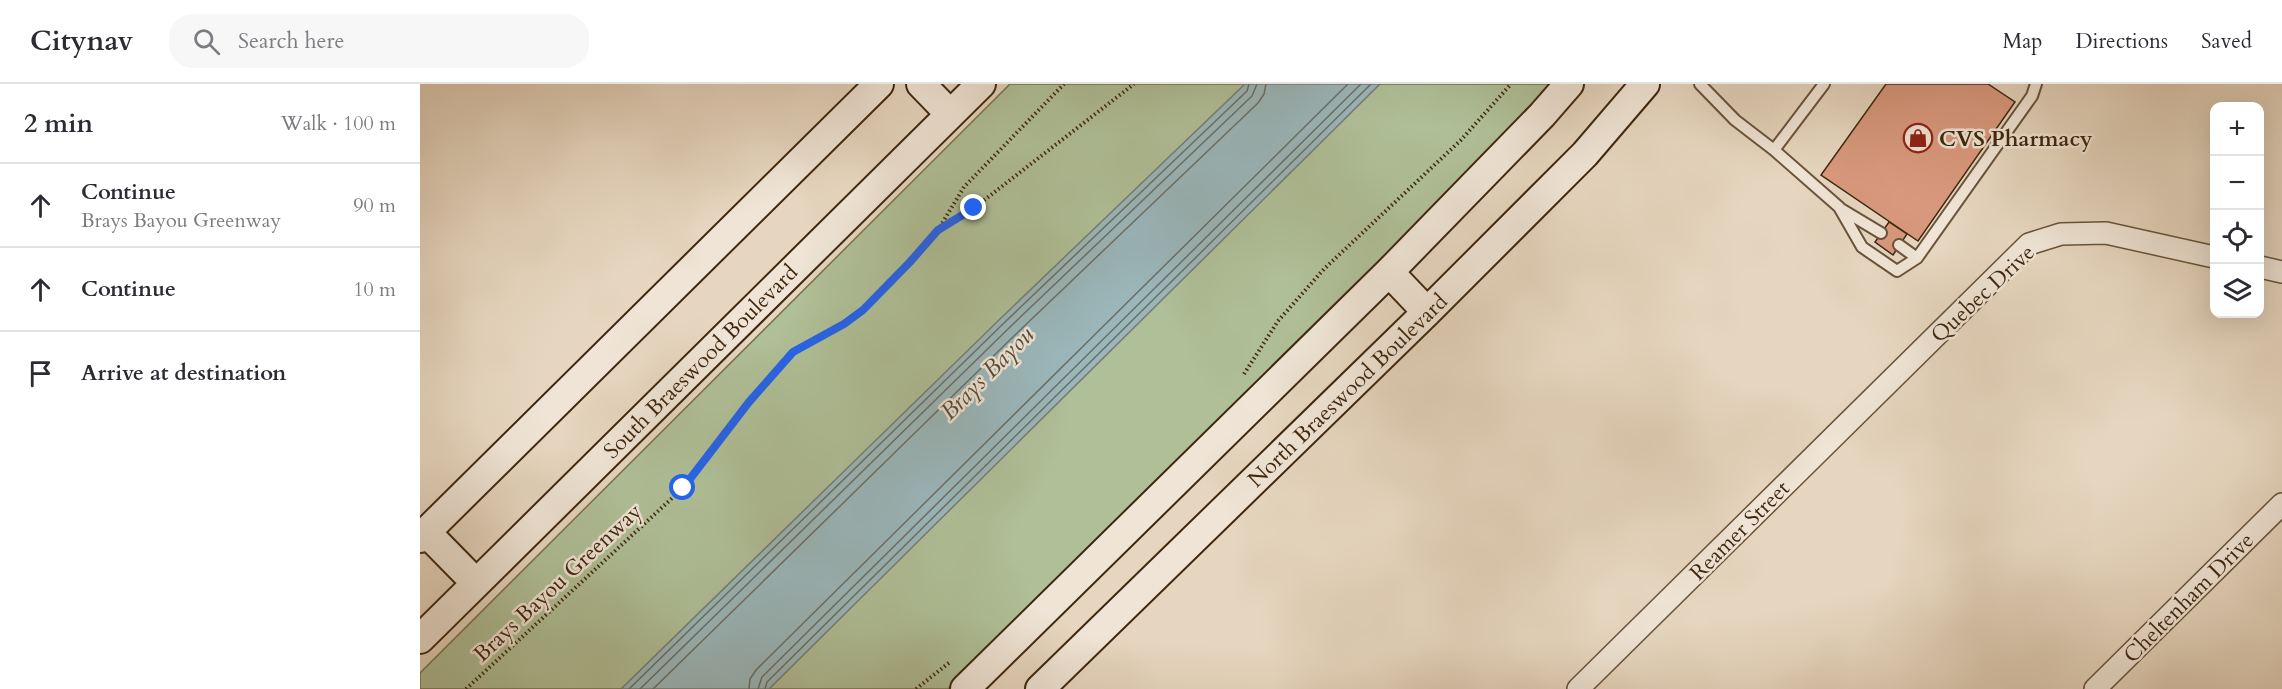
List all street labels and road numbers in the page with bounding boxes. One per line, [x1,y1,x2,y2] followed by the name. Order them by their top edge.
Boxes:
[1924,238,2041,350] street label: Quebec Drive
[597,258,805,466] street label: South Braeswood Boulevard
[1241,287,1454,494] street label: North Braeswood Boulevard
[1683,474,1796,587] street label: Reamer Street
[467,496,649,669] street label: Brays Bayou Greenway
[2117,526,2261,670] street label: Cheltenham Drive

